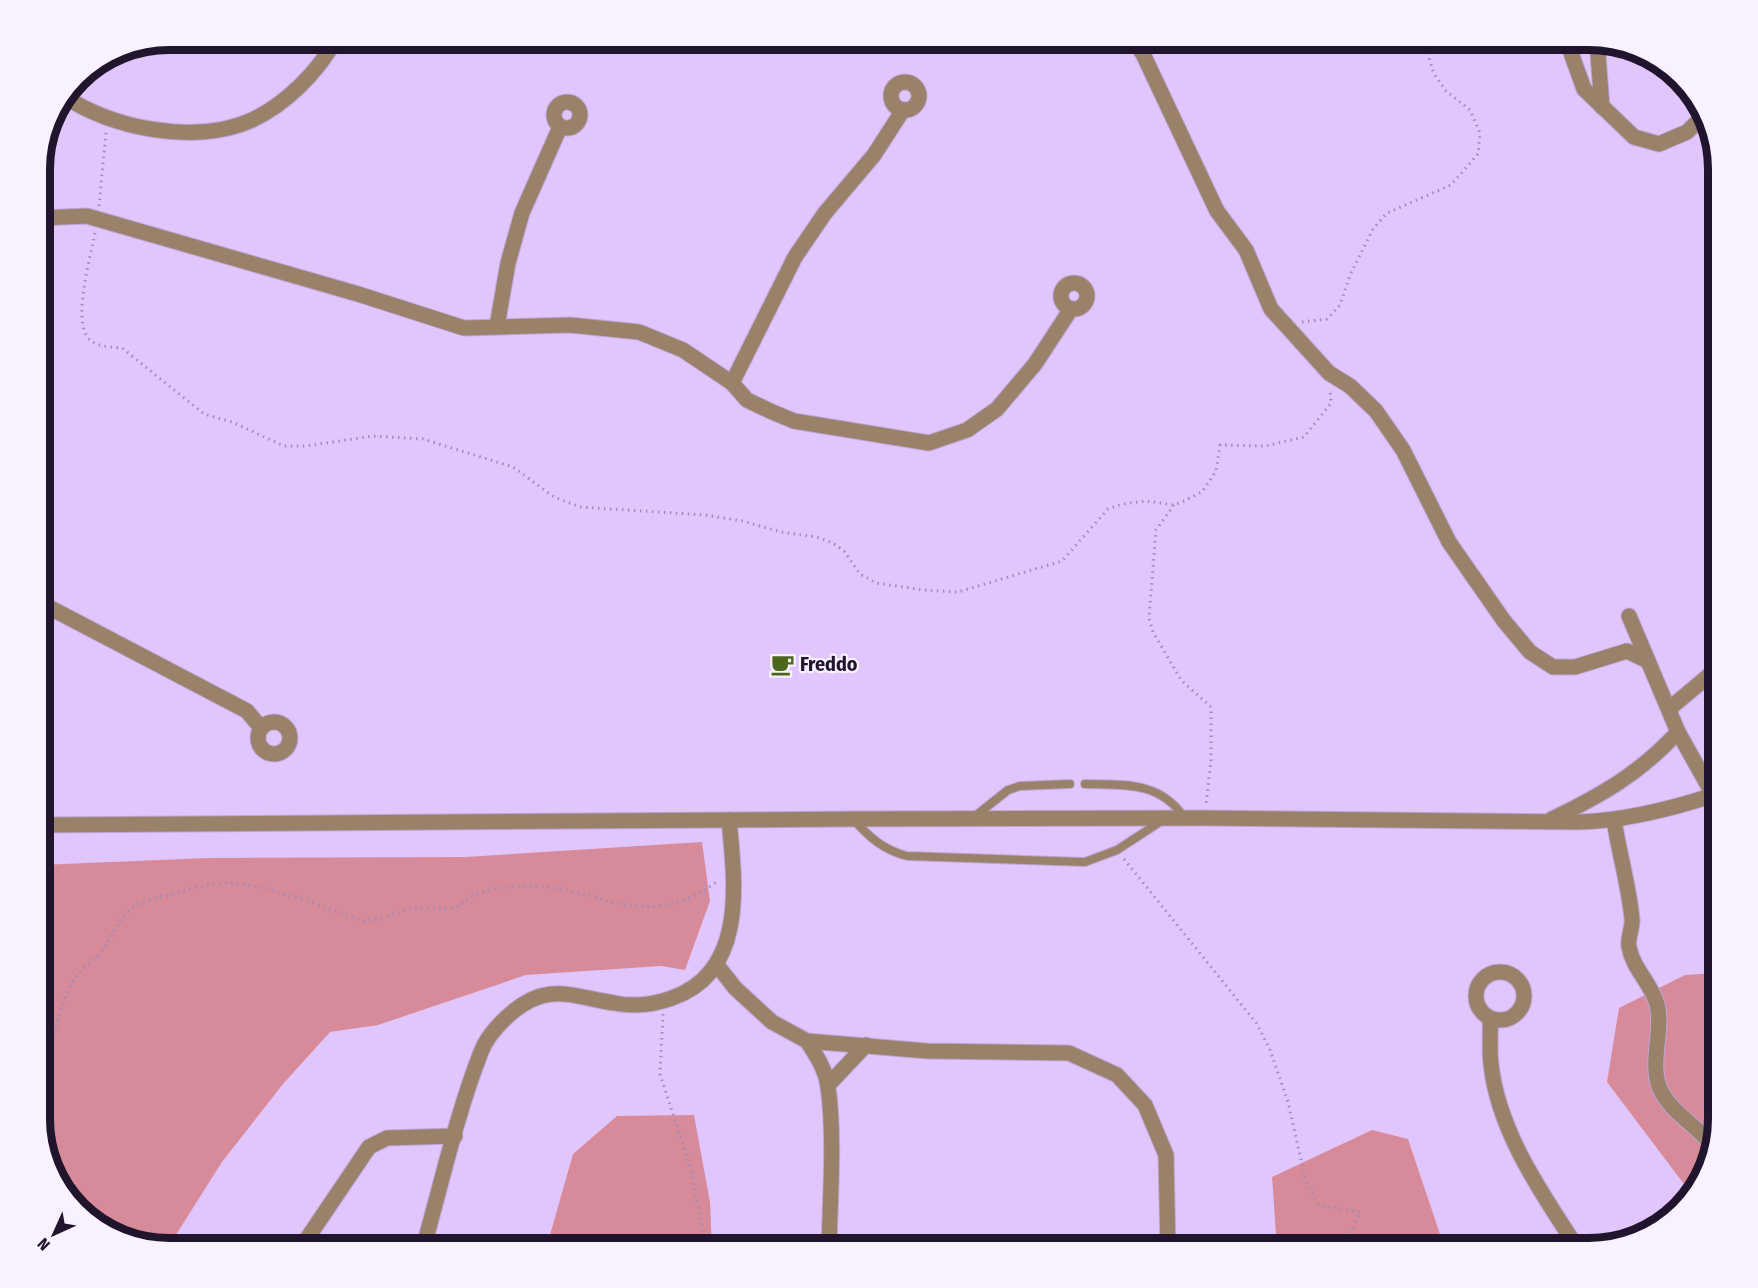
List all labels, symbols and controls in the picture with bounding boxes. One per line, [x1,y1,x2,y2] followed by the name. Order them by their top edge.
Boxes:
[769,651,795,677] cafe icon: Freddo
[800,652,858,676] place label: Freddo
[24,1204,84,1264] north arrow
[34,1234,54,1254] text: N

